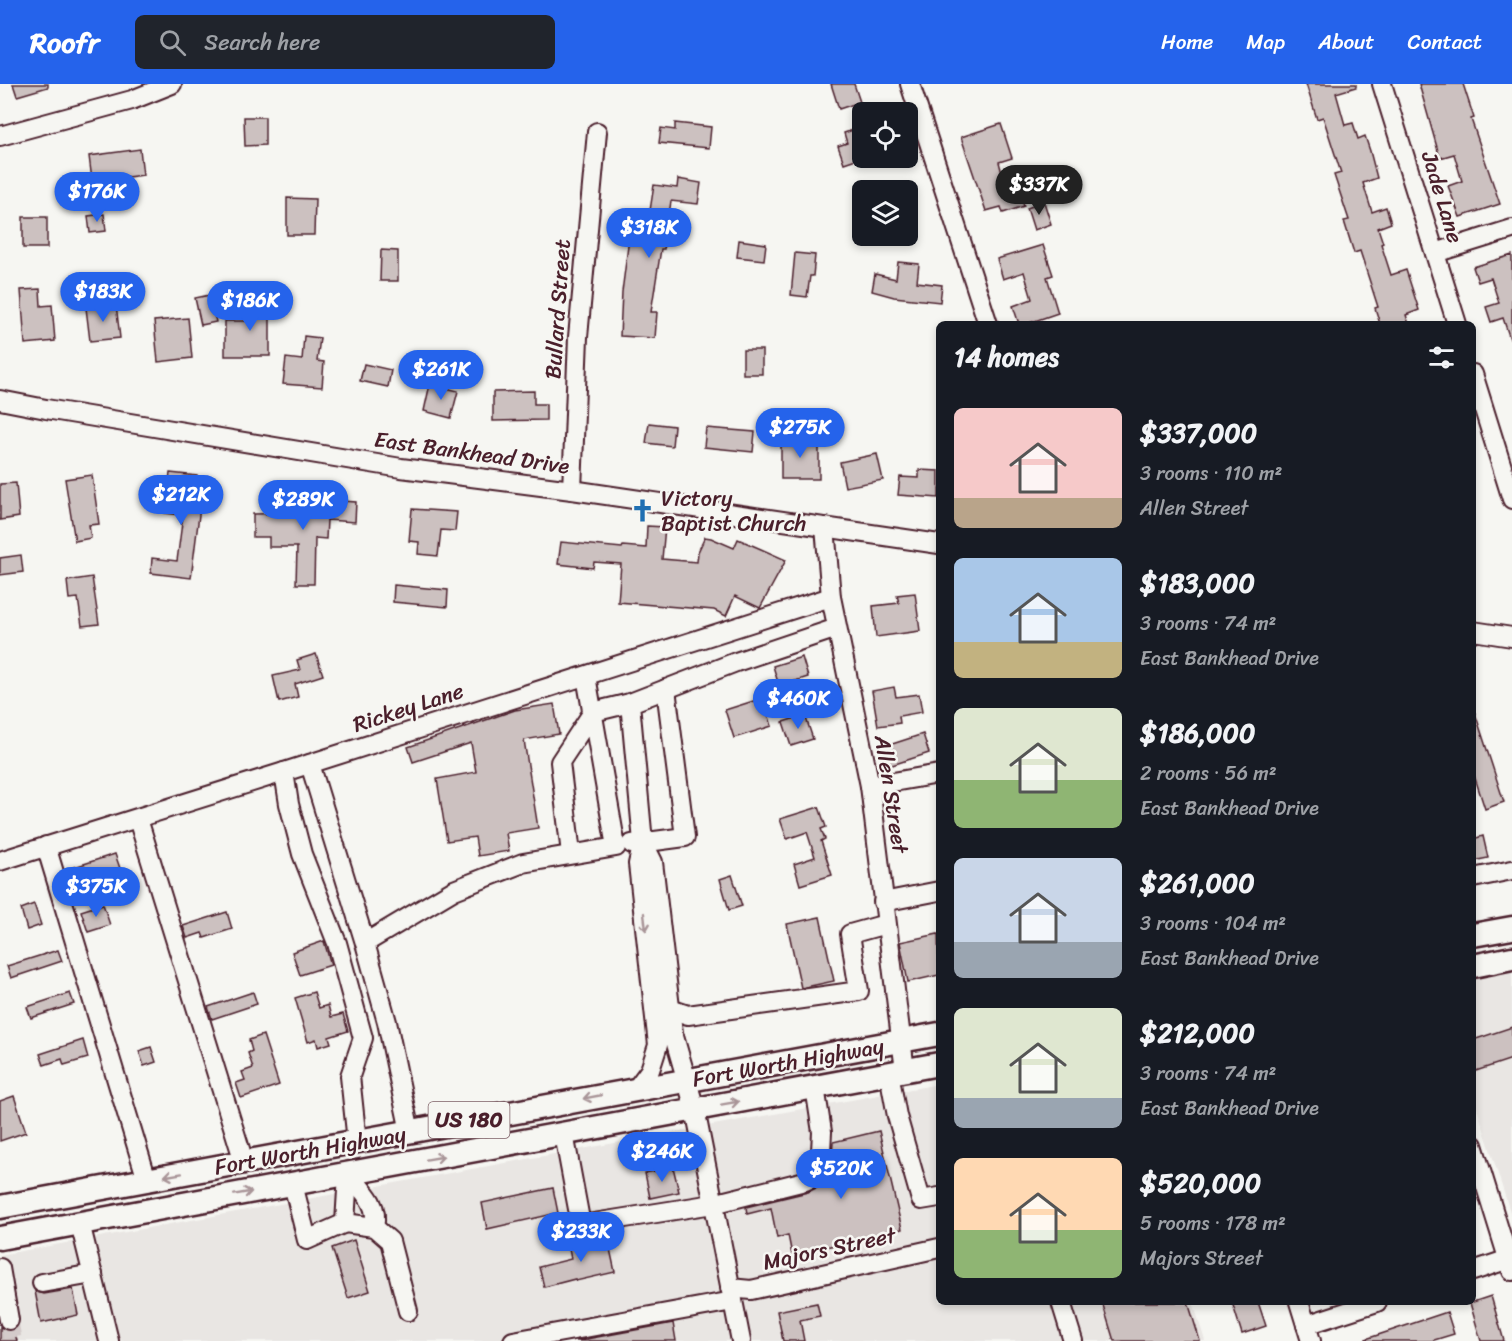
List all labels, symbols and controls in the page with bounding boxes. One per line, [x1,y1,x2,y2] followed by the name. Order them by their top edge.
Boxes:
[135,15,555,69] search box
[30,18,99,67] text: Roofr
[204,23,320,62] text: Search here
[1161,23,1213,61] text: Home
[1246,23,1285,61] text: Map
[1318,23,1375,61] text: About
[1408,23,1482,61] text: Contact
[156,26,189,59] icon: search
[852,102,918,246] map controls
[852,102,918,168] button: locate
[1410,145,1475,248] street label: Jade Lane
[997,165,1081,216] pin: $337K
[1010,167,1069,202] text: $337K
[55,172,139,223] pin: $176K
[69,174,125,209] text: $176K
[852,180,918,246] button: layers
[607,208,691,259] pin: $318K
[620,210,678,245] text: $318K
[533,237,582,380] street label: Bullard Street
[61,272,145,323] pin: $183K
[74,274,132,309] text: $183K
[208,281,292,332] pin: $186K
[221,283,279,318] text: $186K
[954,334,1059,380] text: 14 homes
[1425,341,1458,374] icon: filters
[399,350,483,401] pin: $261K
[412,352,470,387] text: $261K
[758,408,842,459] pin: $275K
[770,410,830,445] text: $275K
[1140,410,1257,456] text: $337,000
[372,419,572,486] street label: East Bankhead Drive
[1002,432,1074,504] icon: home
[1140,456,1282,491] text: 3 rooms · 110 m²
[139,475,223,526] pin: $212K
[152,477,210,512] text: $212K
[661,479,806,543] place label: Victory Baptist Church
[261,480,345,531] pin: $289K
[272,482,334,517] text: $289K
[1140,491,1248,526] text: Allen Street
[630,498,656,524] church icon: Victory Baptist Church
[1140,560,1255,606] text: $183,000
[1002,582,1074,654] icon: home
[1140,606,1276,641] text: 3 rooms · 74 m²
[1140,641,1319,676] text: East Bankhead Drive
[348,671,469,744] street label: Rickey Lane
[756,679,840,730] pin: $460K
[767,681,829,716] text: $460K
[1140,710,1255,756] text: $186,000
[863,731,920,857] street label: Allen Street
[1002,732,1074,804] icon: home
[1140,756,1277,791] text: 2 rooms · 56 m²
[1140,791,1319,826] text: East Bankhead Drive
[1140,860,1255,906] text: $261,000
[54,867,138,918] pin: $375K
[66,869,126,904] text: $375K
[1002,882,1074,954] icon: home
[1140,906,1286,941] text: 3 rooms · 104 m²
[640,912,651,931] one-way arrow
[1140,941,1319,976] text: East Bankhead Drive
[1140,1010,1255,1056] text: $212,000
[689,1026,888,1099] street label: Fort Worth Highway
[1002,1032,1074,1104] icon: home
[1140,1056,1276,1091] text: 3 rooms · 74 m²
[1140,1091,1319,1126] text: East Bankhead Drive
[583,1092,603,1103] one-way arrow
[720,1097,739,1108] one-way arrow
[428,1102,510,1138] road number: US 180
[211,1114,410,1187] street label: Fort Worth Highway
[620,1132,704,1183] pin: $246K
[631,1134,693,1169] text: $246K
[799,1149,883,1200] pin: $520K
[810,1151,872,1186] text: $520K
[425,1152,444,1163] one-way arrow
[1140,1160,1261,1206] text: $520,000
[164,1170,184,1181] one-way arrow
[1002,1182,1074,1254] icon: home
[233,1187,253,1198] one-way arrow
[1140,1206,1286,1241] text: 5 rooms · 178 m²
[539,1212,623,1263] pin: $233K
[551,1214,611,1249] text: $233K
[759,1215,900,1282] street label: Majors Street
[1140,1241,1263,1276] text: Majors Street

